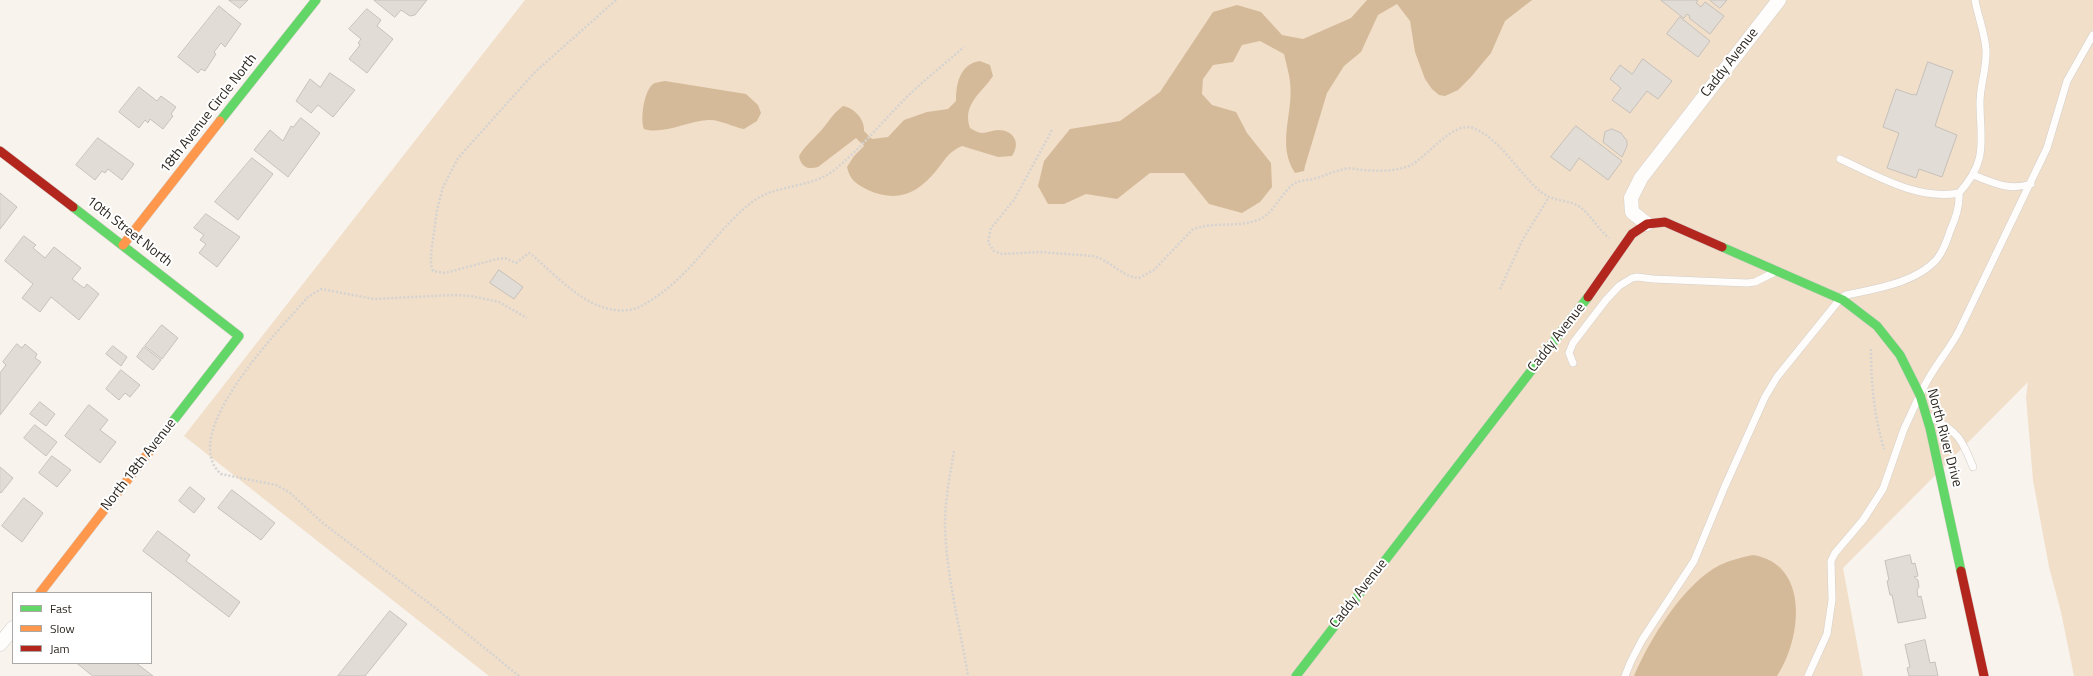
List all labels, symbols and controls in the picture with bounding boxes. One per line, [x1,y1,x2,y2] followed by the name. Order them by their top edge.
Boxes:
[1698,25,1762,101] street label: Caddy Avenue
[157,51,261,177] street label: 18th Avenue Circle North
[83,193,175,271] street label: 10th Street North
[1525,300,1589,376] street label: Caddy Avenue
[1923,387,1965,489] street label: North River Drive
[98,416,180,514] street label: North 18th Avenue
[1327,556,1391,632] street label: Caddy Avenue
[12,592,152,664] legend
[50,599,72,618] text: Fast
[50,619,75,638] text: Slow
[50,639,70,658] text: Jam

